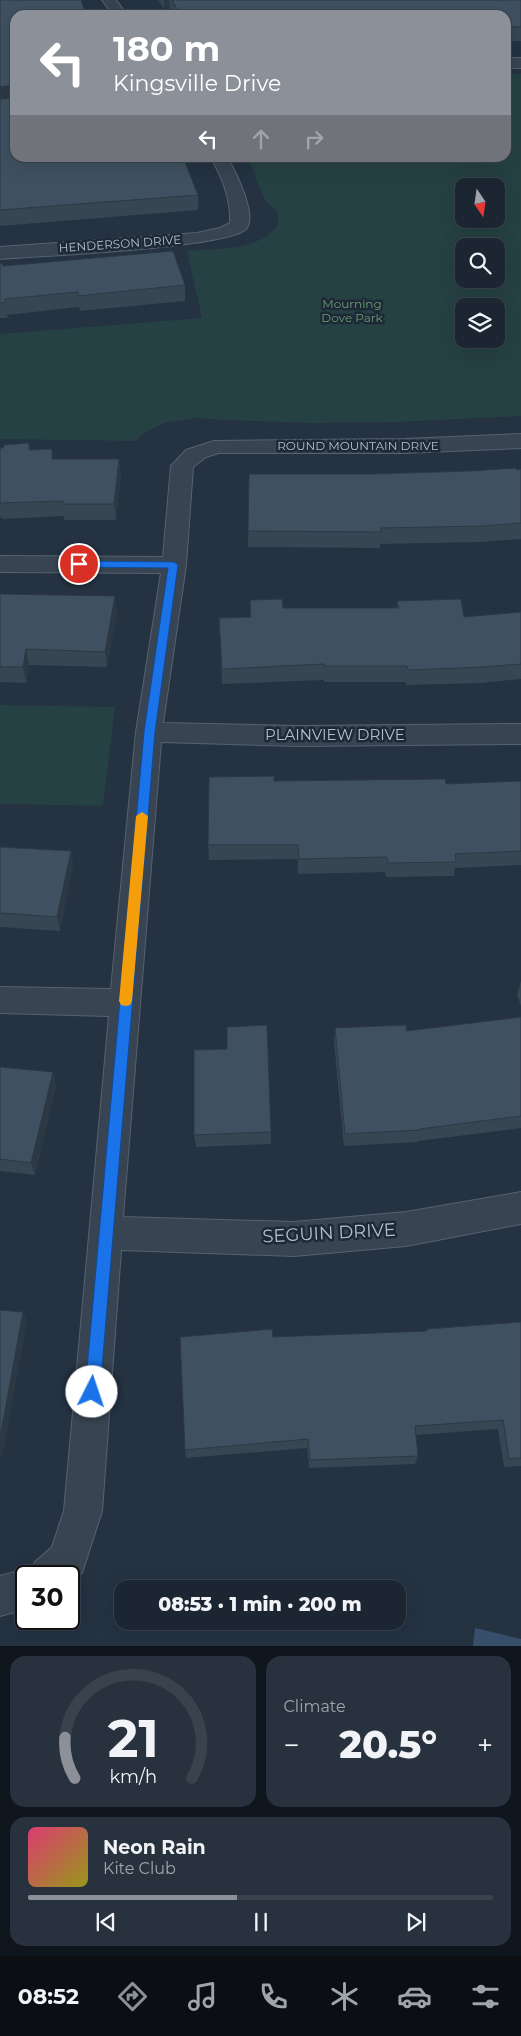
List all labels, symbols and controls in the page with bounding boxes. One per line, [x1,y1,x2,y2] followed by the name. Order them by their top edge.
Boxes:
[113,27,220,70] text: 180 m
[30,30,95,95] icon: left
[113,70,281,97] text: Kingsville Drive
[194,125,222,153] icon: left
[247,125,275,153] icon: ahead
[300,125,328,153] icon: right
[455,178,505,228] north arrow
[455,178,505,348] map controls
[58,232,182,255] street label: HENDERSON DRIVE
[455,238,505,288] button: search
[321,296,384,325] park label: Mourning Dove Park
[455,298,505,348] button: layers
[277,438,439,453] street label: ROUND MOUNTAIN DRIVE
[58,543,100,585] pin
[65,550,93,578] icon: arrive
[265,725,405,744] street label: PLAINVIEW DRIVE
[262,1219,396,1247] street label: SEGUIN DRIVE
[65,1365,117,1417] position arrow
[15,1565,80,1630] speed limit sign: 30
[158,1593,362,1616] text: 08:53 · 1 min · 200 m
[284,1697,346,1716] text: Climate
[107,1707,158,1770] text: 21
[339,1721,437,1768] text: 20.5°
[284,1728,300,1762] text: −
[477,1728,493,1762] text: +
[109,1766,157,1787] text: km/h
[103,1836,206,1859] text: Neon Rain
[103,1859,176,1878] text: Kite Club
[92,1908,120,1936] icon: previous
[247,1908,275,1936] icon: pause
[402,1908,430,1936] icon: next
[115,1979,150,2014] icon: directions
[185,1979,220,2014] icon: music
[256,1979,291,2014] icon: phone
[327,1979,362,2014] icon: climate
[397,1979,432,2014] icon: car
[468,1979,503,2014] icon: filters
[18,1983,79,2010] text: 08:52

